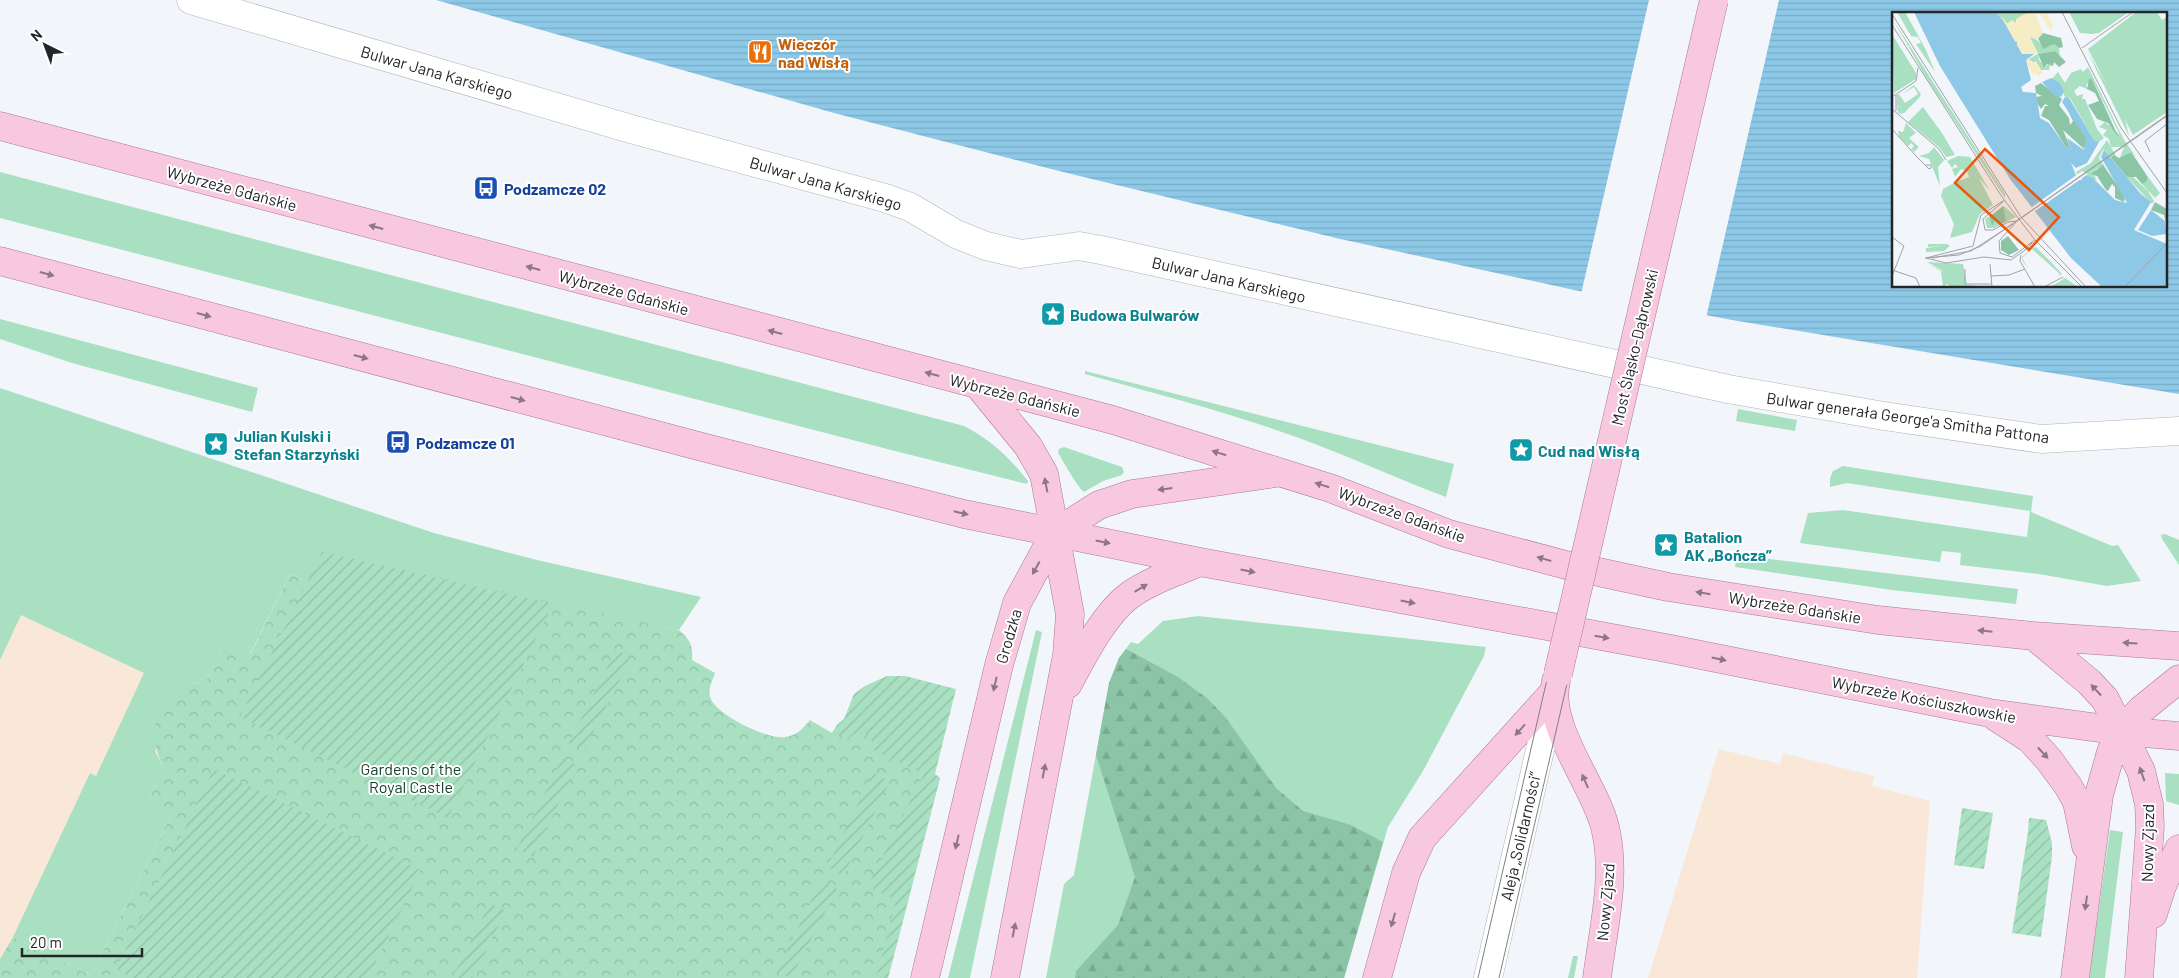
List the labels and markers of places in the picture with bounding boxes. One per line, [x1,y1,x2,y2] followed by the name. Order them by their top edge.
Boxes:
[778,34,849,71] place label: Wieczór nad Wisłą
[747,39,773,65] restaurant icon: Wieczór nad Wisłą
[473,175,499,201] bus stop icon: Podzamcze 02
[504,179,606,198] place label: Podzamcze 02
[1040,301,1066,327] place icon: Budowa Bulwarów
[1070,305,1200,324] place label: Budowa Bulwarów
[234,426,360,463] place label: Julian Kulski i Stefan Starzyński
[385,429,411,455] bus stop icon: Podzamcze 01
[203,431,229,457] place icon: Julian Kulski i Stefan Starzyński
[416,433,515,452] place label: Podzamcze 01
[1508,437,1534,463] place icon: Cud nad Wisłą
[1538,441,1640,460] place label: Cud nad Wisłą
[1684,527,1772,564] place label: Batalion AK „Bończa”
[1653,532,1679,558] place icon: Batalion AK „Bończa”

